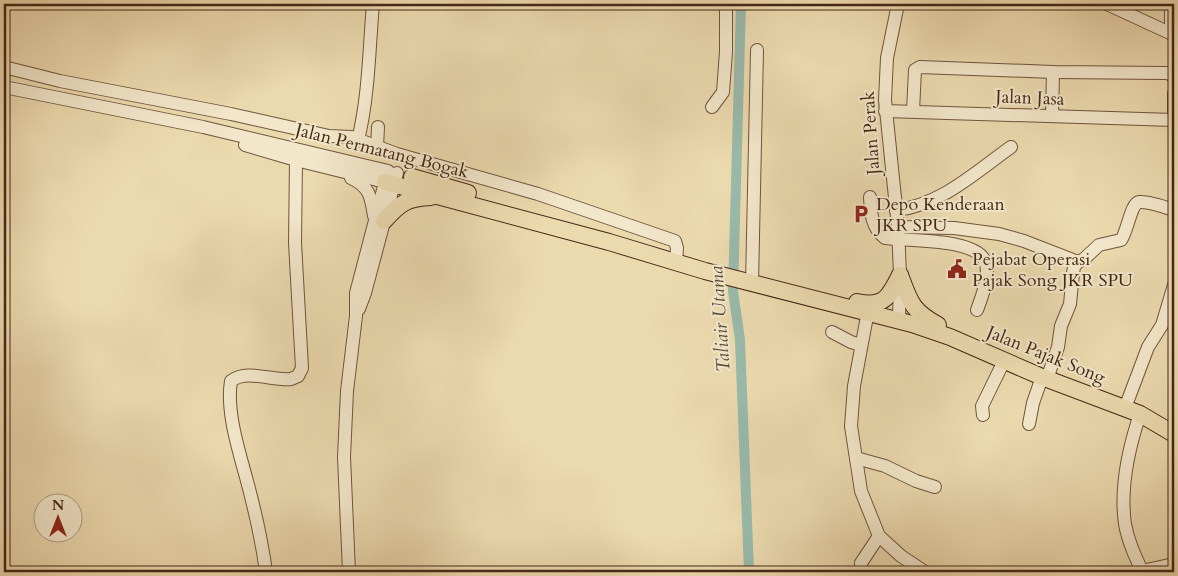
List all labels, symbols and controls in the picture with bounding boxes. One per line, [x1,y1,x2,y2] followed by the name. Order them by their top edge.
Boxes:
[992,84,1065,112] street label: Jalan Jasa
[856,90,887,179] street label: Jalan Perak
[290,117,472,185] street label: Jalan Permatang Bogak
[873,192,1006,238] place label: Depo Kenderaan JKR SPU
[850,203,872,225] parking icon: Depo Kenderaan JKR SPU
[972,247,1133,293] place label: Pejabat Operasi Pajak Song JKR SPU
[946,258,968,280] public building icon: Pejabat Operasi Pajak Song JKR SPU
[703,264,737,373] water label: Taliair Utama
[980,319,1110,391] street label: Jalan Pajak Song
[32,494,82,544] north arrow
[52,496,64,515] text: N

